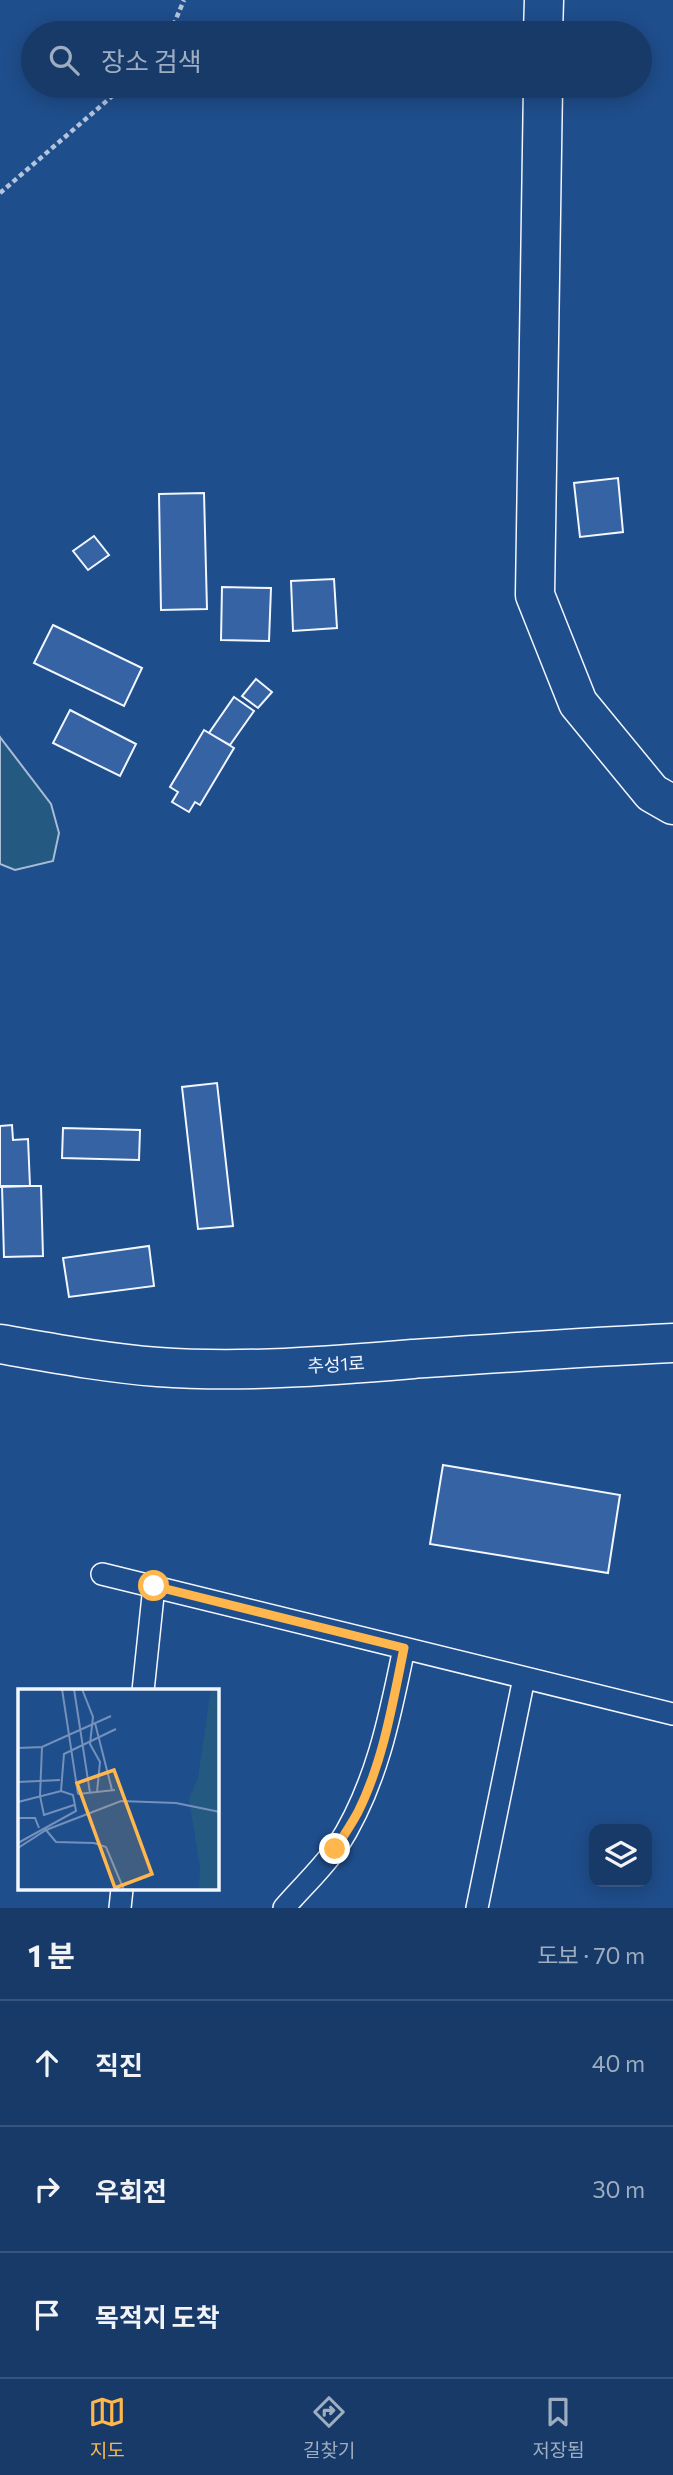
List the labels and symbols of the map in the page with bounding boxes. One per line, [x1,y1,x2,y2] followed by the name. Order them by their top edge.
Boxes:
[307,1352,365,1376] street label: 추성1로
[138,1570,169,1601] route start
[18,1689,219,1890] inset map
[319,1833,350,1864] route end

